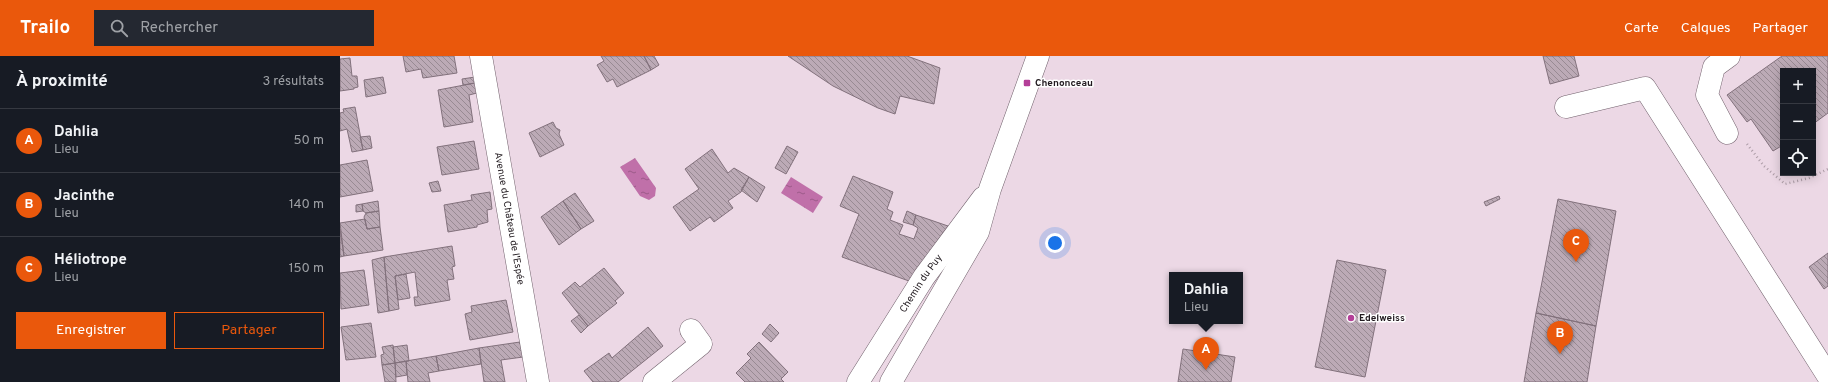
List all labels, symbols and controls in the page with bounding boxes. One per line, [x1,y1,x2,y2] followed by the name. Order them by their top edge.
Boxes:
[94,10,374,46] search box
[20,16,70,40] text: Trailo
[108,17,130,39] icon: search
[140,19,218,38] text: Rechercher
[1624,20,1659,37] text: Carte
[1681,20,1731,37] text: Calques
[1753,20,1808,37] text: Partager
[1780,68,1816,176] map controls
[1780,68,1816,104] button: +
[16,71,108,93] text: À proximité
[262,74,324,90] text: 3 résultats
[1035,77,1093,90] place label: Chenonceau
[1022,78,1032,88] marker: Chenonceau
[1780,104,1816,140] button: −
[54,123,99,142] text: Dahlia
[24,133,34,149] text: A
[294,133,324,149] text: 50 m
[1780,140,1816,176] button: locate
[54,142,79,158] text: Lieu
[491,151,527,286] street label: Avenue du Château de l'Espée
[54,187,115,206] text: Jacinthe
[25,197,33,213] text: B
[289,197,324,213] text: 140 m
[54,206,79,222] text: Lieu
[1563,229,1589,262] pin: C
[1045,233,1065,253] your location
[54,251,127,270] text: Héliotrope
[897,252,945,315] street label: Chemin du Puy
[25,261,33,277] text: C
[289,261,324,277] text: 150 m
[54,270,79,286] text: Lieu
[1169,272,1243,324] popup
[1184,281,1228,300] text: Dahlia
[1184,300,1209,316] text: Lieu
[16,312,166,349] button: Enregistrer
[174,312,324,349] button: Partager
[1359,312,1405,325] place label: Edelweiss
[1346,313,1356,323] marker: Edelweiss
[1547,321,1573,354] pin: B
[1193,337,1219,370] pin: A

